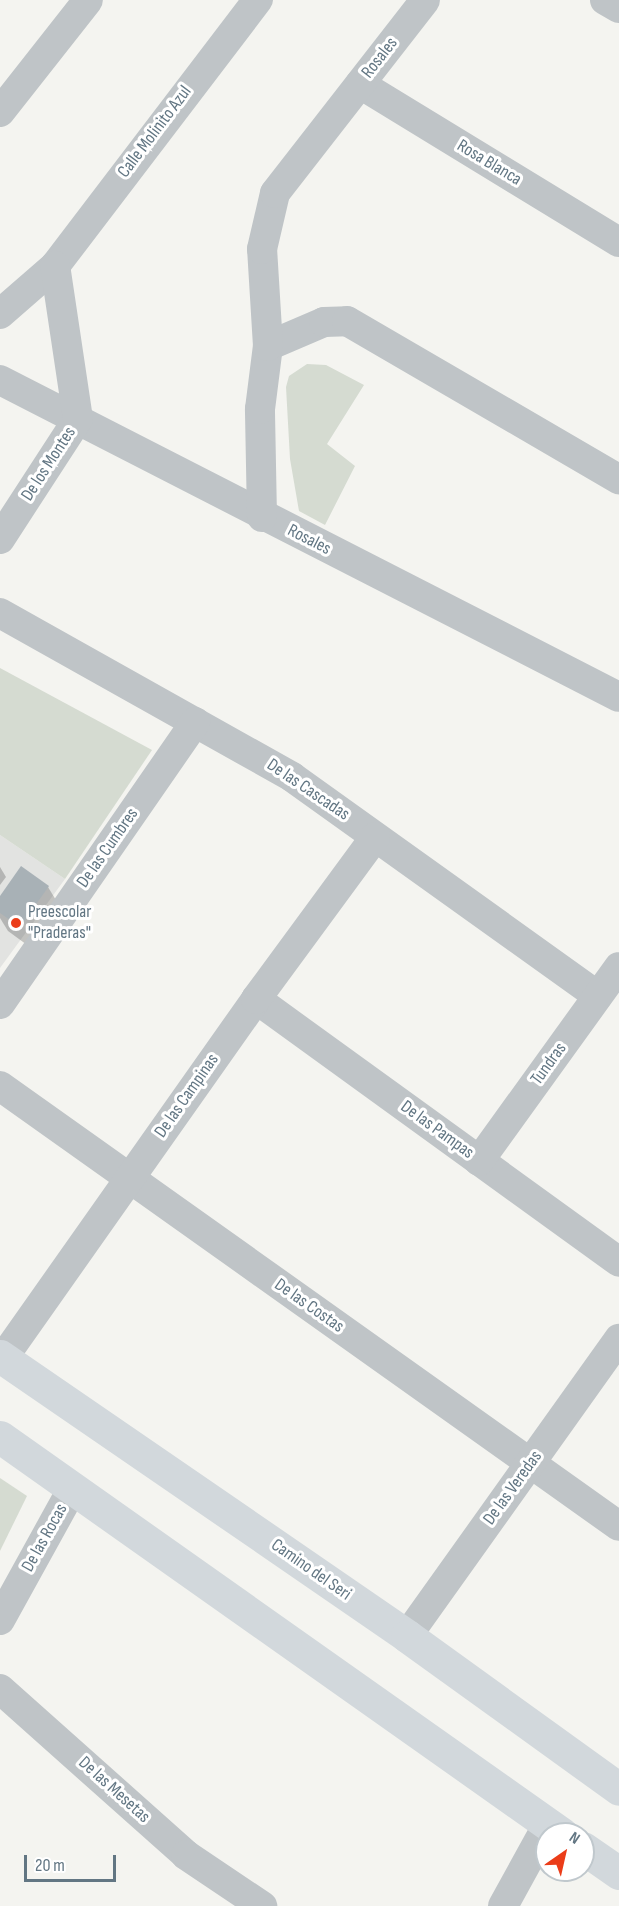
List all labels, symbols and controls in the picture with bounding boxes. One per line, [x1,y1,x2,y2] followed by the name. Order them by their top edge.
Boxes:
[357,33,403,83] street label: Rosales
[113,82,197,182] street label: Calle Molinito Azul
[453,135,525,191] street label: Rosa Blanca
[17,423,81,505] street label: De los Montes
[284,520,334,560] street label: Rosales
[263,754,353,826] street label: De las Cascadas
[73,804,143,892] street label: De las Cumbres
[28,902,91,944] place label: Preescolar "Praderas"
[9,916,23,930] marker: Preescolar "Praderas"
[526,1039,572,1089] street label: Tundras
[150,1050,224,1142] street label: De las Campinas
[396,1096,478,1164] street label: De las Pampas
[270,1274,348,1338] street label: De las Costas
[479,1447,547,1529] street label: De las Veredas
[17,1500,73,1576] street label: De las Rocas
[267,1535,355,1605] street label: Camino del Seri
[74,1752,154,1828] street label: De las Mesetas
[535,1822,595,1882] north arrow
[565,1828,583,1849] text: N
[27,1843,118,1881] scale bar
[35,1855,65,1876] text: 20 m

